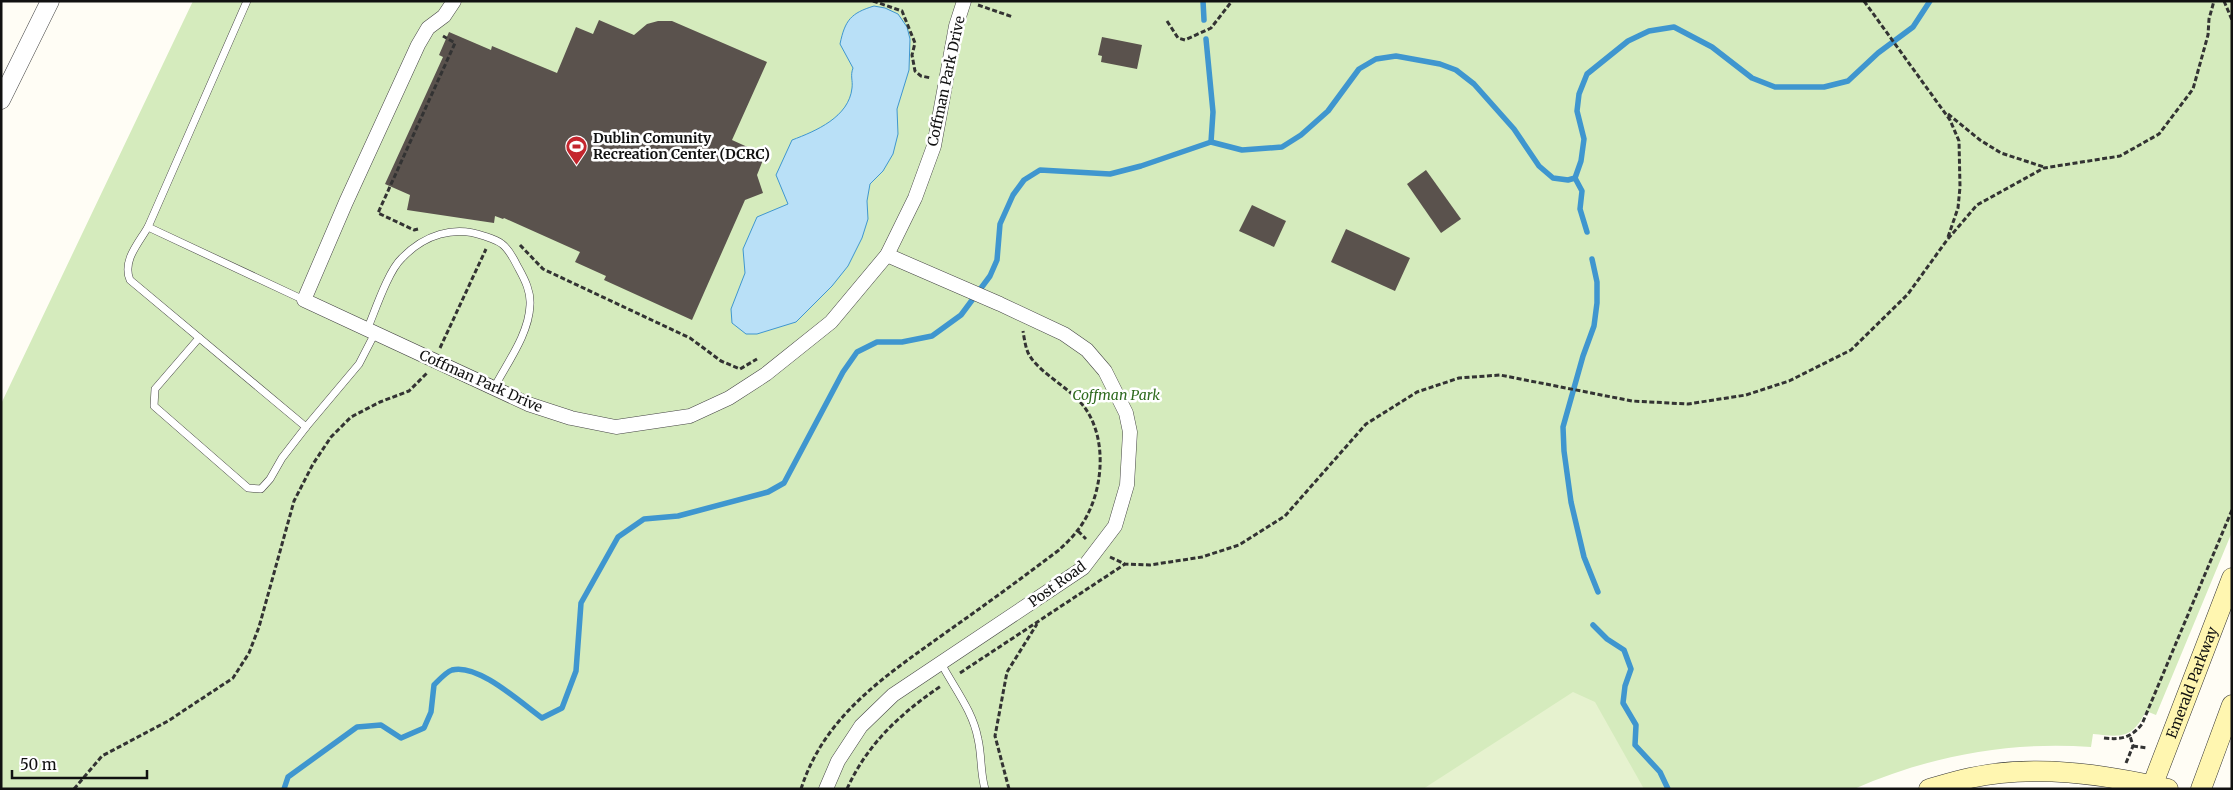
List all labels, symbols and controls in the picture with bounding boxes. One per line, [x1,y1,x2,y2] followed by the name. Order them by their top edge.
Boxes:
[923,14,969,148] street label: Coffman Park Drive
[593,129,770,163] place label: Dublin Comunity Recreation Center (DCRC)
[565,134,589,165] sports icon: Dublin Comunity Recreation Center (DCRC)
[417,346,545,416] street label: Coffman Park Drive
[1072,386,1160,404] park label: Coffman Park
[1025,557,1090,611] street label: Post Road
[2162,623,2222,741] street label: Emerald Parkway
[12,748,148,780] scale bar
[20,755,57,774] text: 50 m

